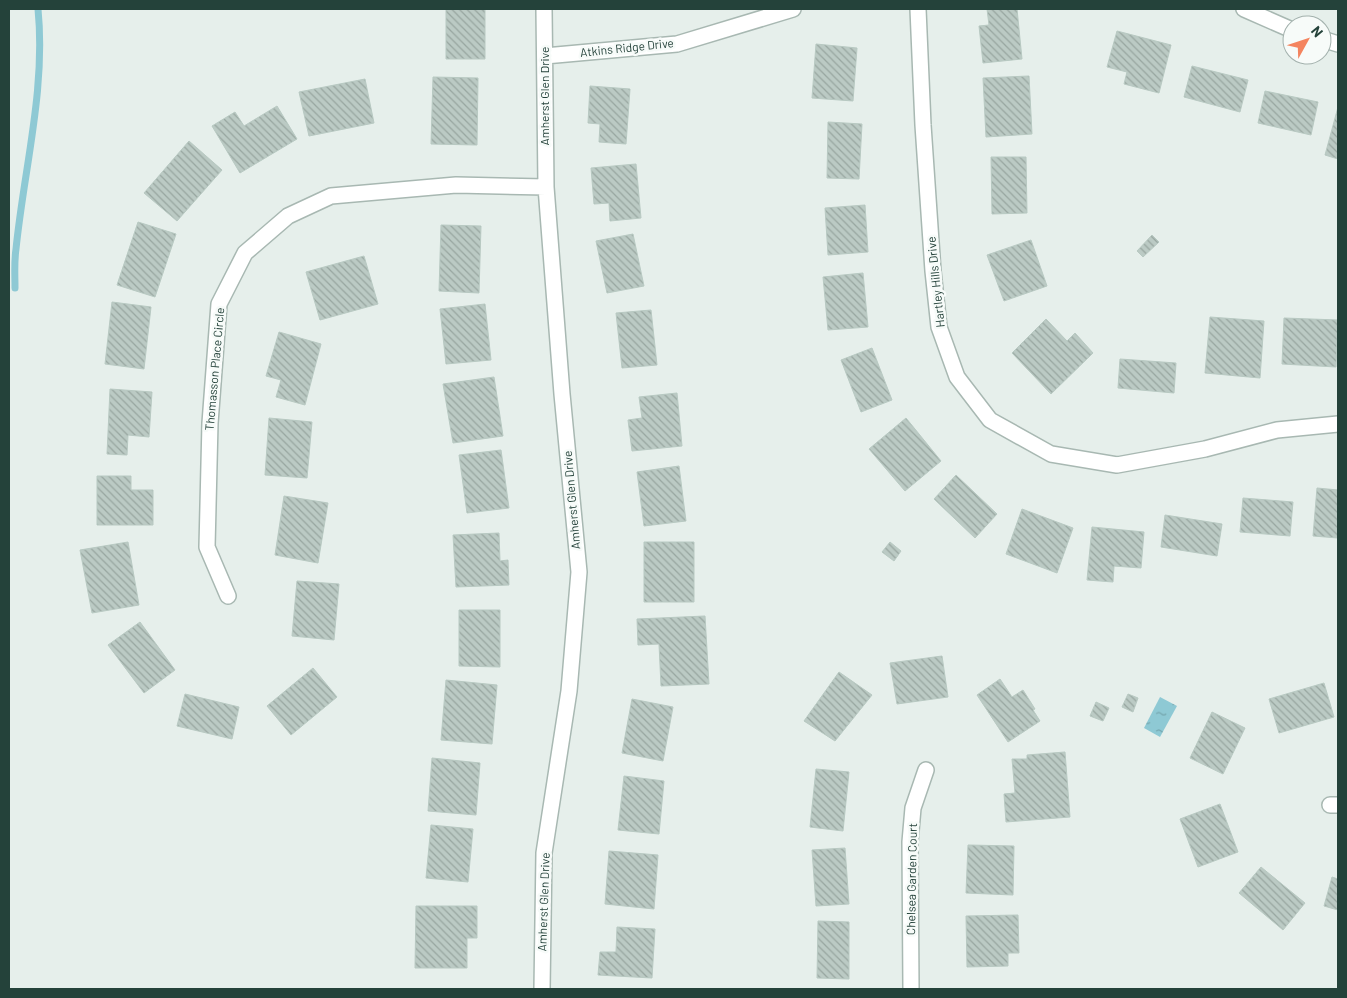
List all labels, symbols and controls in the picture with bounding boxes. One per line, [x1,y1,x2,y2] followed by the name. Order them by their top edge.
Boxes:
[1282,15,1332,65] north arrow
[1308,22,1327,40] text: N
[579,35,674,59] street label: Atkins Ridge Drive
[537,47,551,145] street label: Amherst Glen Drive
[923,236,947,328] street label: Hartley Hills Drive
[202,307,226,431] street label: Thomasson Place Circle
[560,450,582,550] street label: Amherst Glen Drive
[903,823,919,935] street label: Chelsea Garden Court
[534,852,552,952] street label: Amherst Glen Drive

